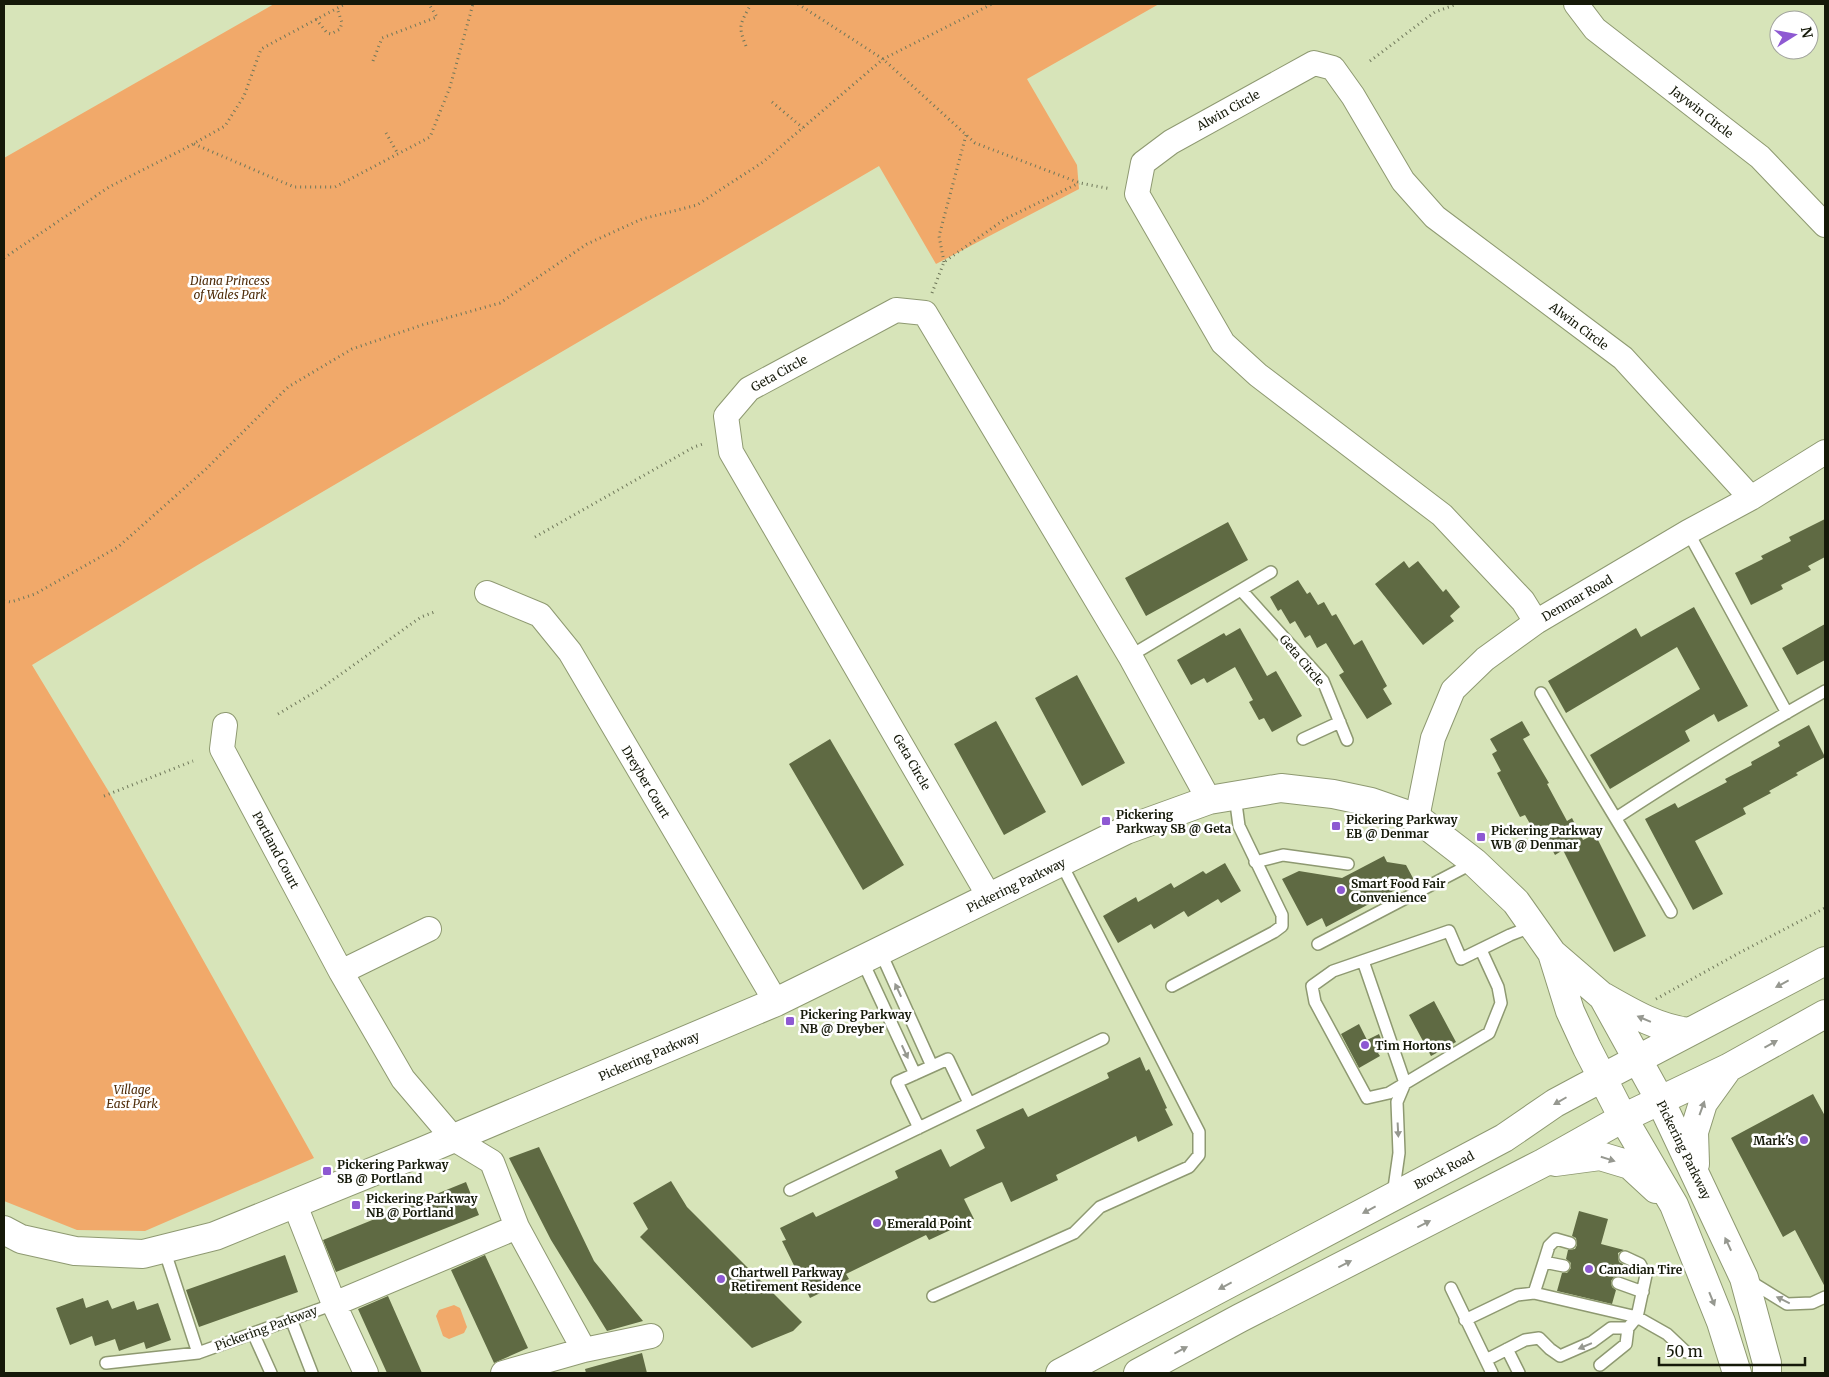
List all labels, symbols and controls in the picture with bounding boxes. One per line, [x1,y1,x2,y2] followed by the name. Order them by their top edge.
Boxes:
[1769,10,1819,60] north arrow
[1797,25,1817,40] text: N
[1667,82,1736,141] street label: Jaywin Circle
[1193,87,1262,134] street label: Alwin Circle
[189,273,270,302] park label: Diana Princess of Wales Park
[1546,298,1611,353] street label: Alwin Circle
[748,351,810,395] street label: Geta Circle
[1539,572,1615,624] street label: Denmar Road
[1276,631,1328,689] street label: Geta Circle
[890,731,934,793] street label: Geta Circle
[619,743,674,821] street label: Dreyber Court
[1116,807,1231,836] place label: Pickering Parkway SB @ Geta
[249,809,303,891] street label: Portland Court
[1346,812,1458,841] place label: Pickering Parkway EB @ Denmar
[1100,815,1112,827] marker: Pickering Parkway SB @ Geta
[1330,820,1342,832] marker: Pickering Parkway EB @ Denmar
[1490,823,1603,852] place label: Pickering Parkway WB @ Denmar
[1475,831,1487,843] marker: Pickering Parkway WB @ Denmar
[964,855,1068,915] street label: Pickering Parkway
[1351,876,1446,905] place label: Smart Food Fair Convenience
[1335,884,1347,896] marker: Smart Food Fair Convenience
[1775,980,1789,988] one-way arrow
[893,983,901,997] one-way arrow
[800,1007,912,1036] place label: Pickering Parkway NB @ Dreyber
[784,1015,796,1027] marker: Pickering Parkway NB @ Dreyber
[1637,1015,1651,1023] one-way arrow
[596,1028,702,1084] street label: Pickering Parkway
[1375,1038,1451,1053] place label: Tim Hortons
[1359,1039,1371,1051] marker: Tim Hortons
[1764,1040,1778,1048] one-way arrow
[901,1045,909,1059] one-way arrow
[106,1082,158,1111] park label: Village East Park
[1554,1096,1567,1105] one-way arrow
[1654,1098,1714,1202] street label: Pickering Parkway
[1699,1101,1706,1116] one-way arrow
[1394,1122,1402,1138] one-way arrow
[1753,1133,1794,1148] place label: Mark's
[1798,1134,1810,1146] marker: Mark's
[1411,1148,1477,1192] street label: Brock Road
[1601,1156,1616,1163] one-way arrow
[337,1157,449,1186] place label: Pickering Parkway SB @ Portland
[321,1165,333,1177] marker: Pickering Parkway SB @ Portland
[366,1191,478,1220] place label: Pickering Parkway NB @ Portland
[350,1199,362,1211] marker: Pickering Parkway NB @ Portland
[1361,1206,1376,1214] one-way arrow
[887,1216,972,1231] place label: Emerald Point
[871,1217,883,1229] marker: Emerald Point
[1417,1220,1431,1228] one-way arrow
[1724,1237,1732,1251] one-way arrow
[1338,1260,1352,1268] one-way arrow
[1599,1262,1683,1277] place label: Canadian Tire
[1583,1263,1595,1275] marker: Canadian Tire
[731,1265,861,1294] place label: Chartwell Parkway Retirement Residence
[715,1273,727,1285] marker: Chartwell Parkway Retirement Residence
[1218,1282,1232,1290] one-way arrow
[1708,1292,1716,1307] one-way arrow
[1776,1296,1790,1304] one-way arrow
[213,1302,319,1354] street label: Pickering Parkway
[1659,1334,1805,1366] scale bar
[1578,1342,1592,1350] one-way arrow
[1666,1342,1703,1361] text: 50 m
[1174,1346,1188,1354] one-way arrow

